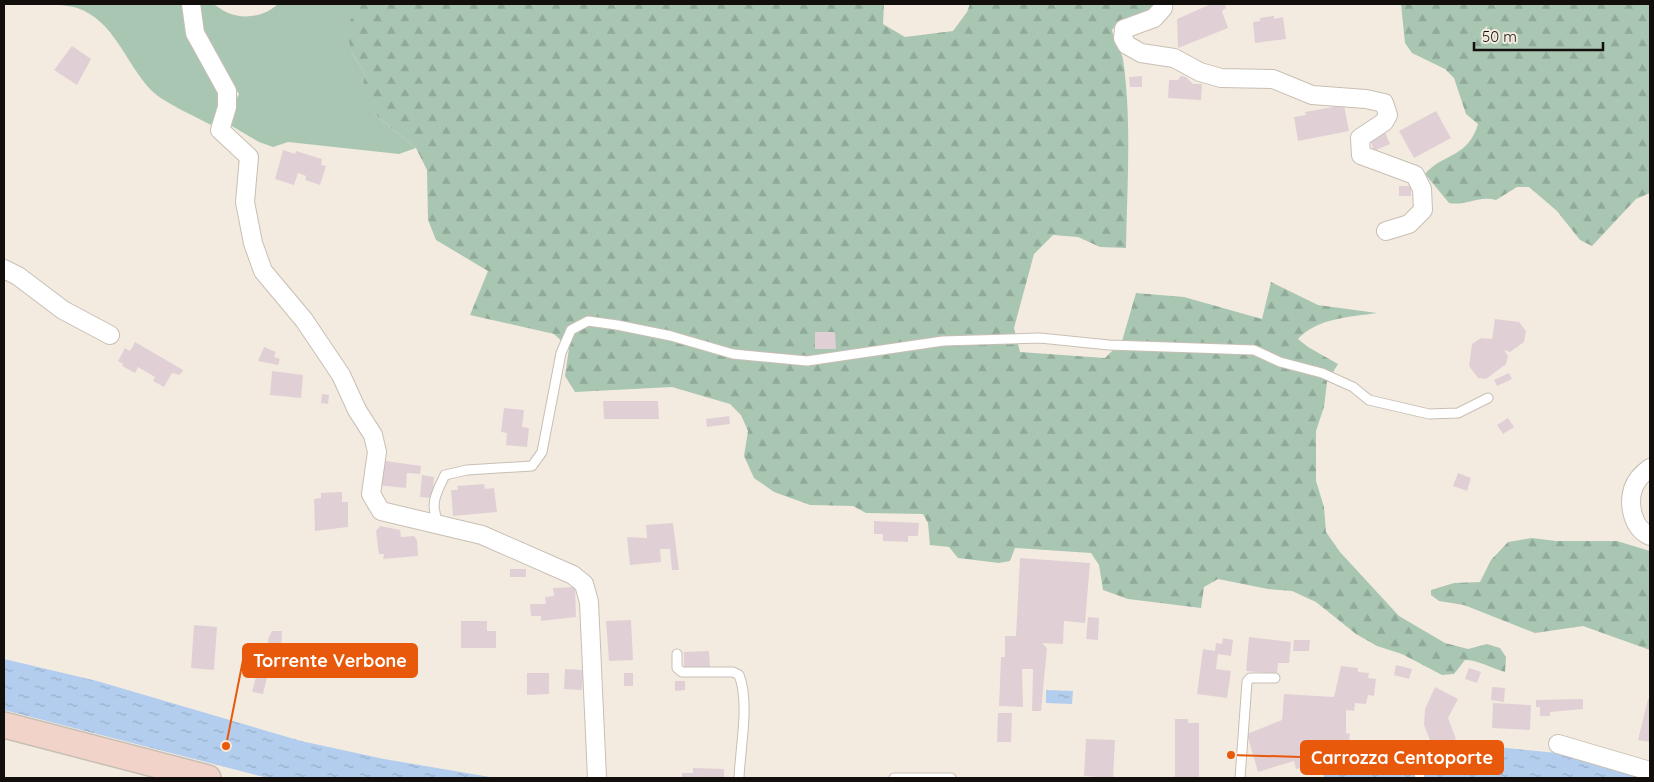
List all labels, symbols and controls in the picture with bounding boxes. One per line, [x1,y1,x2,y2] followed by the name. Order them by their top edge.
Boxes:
[1474,20,1603,52] scale bar
[1482,27,1517,46] text: 50 m
[243,644,417,677] callout: Torrente Verbone
[253,649,407,672] text: Torrente Verbone
[1301,741,1503,774] callout: Carrozza Centoporte
[1311,746,1493,769] text: Carrozza Centoporte

